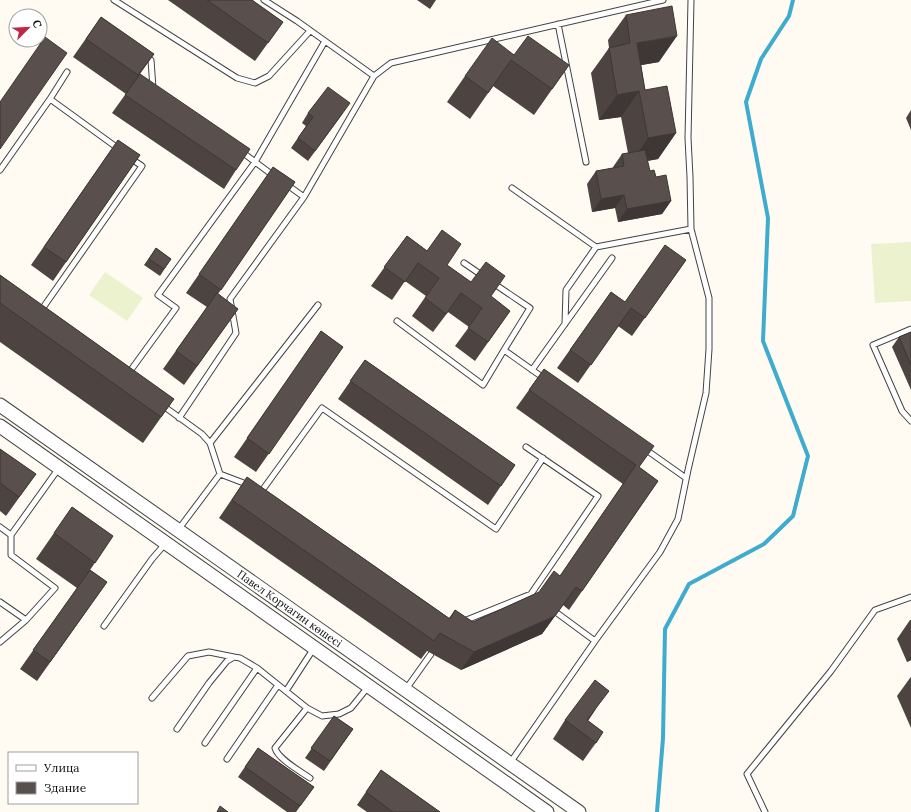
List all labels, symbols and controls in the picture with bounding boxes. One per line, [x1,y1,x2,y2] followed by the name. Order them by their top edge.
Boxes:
[8,8,48,48] north arrow
[29,18,45,31] text: С
[234,567,345,650] street label: Павел Корчагин көшесі
[8,752,138,804] legend
[43,760,80,775] text: Улица
[44,780,87,795] text: Здание

